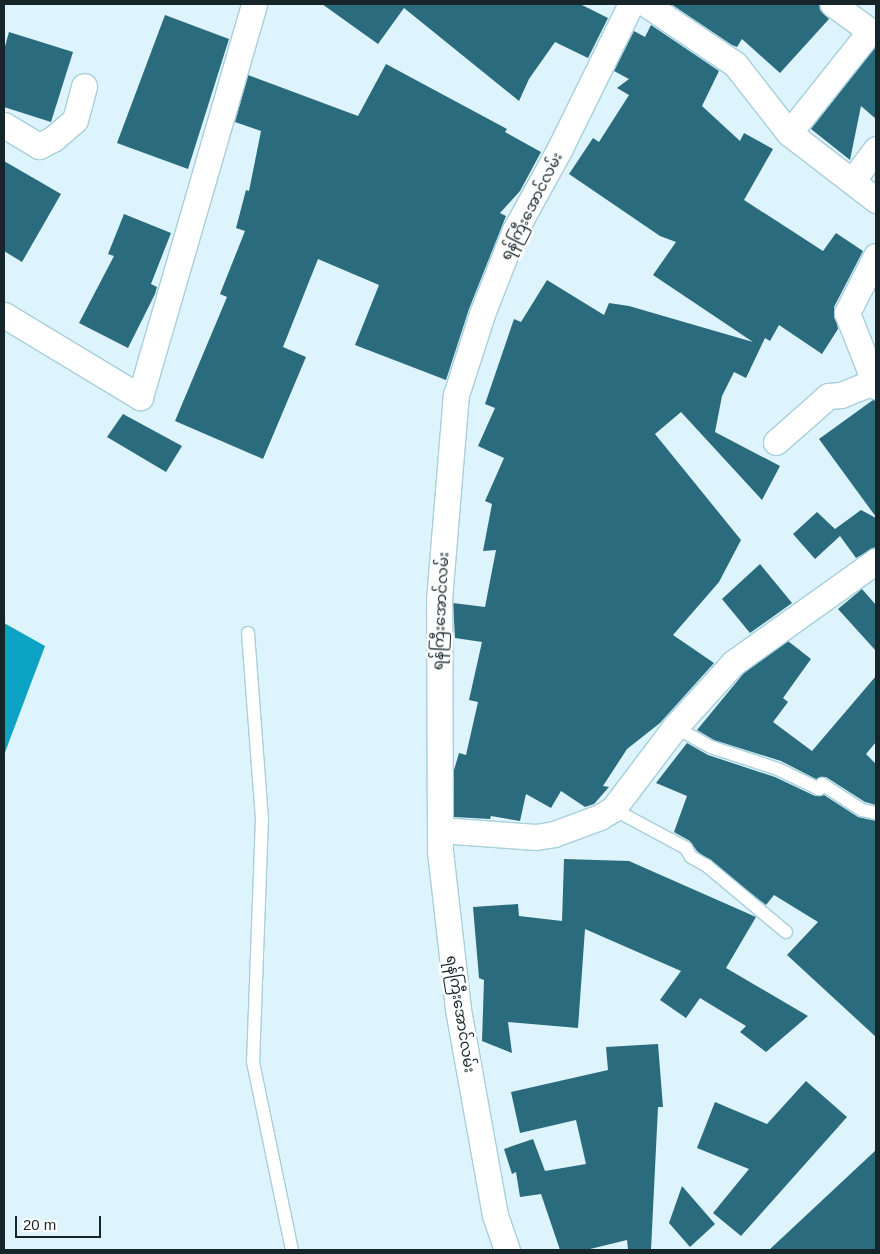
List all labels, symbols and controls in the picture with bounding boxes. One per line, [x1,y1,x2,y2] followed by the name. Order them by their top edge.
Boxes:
[496,149,566,263] street label: ရန်ကြီးအောင်လမ်း
[428,551,452,671] street label: ရန်ကြီးအောင်လမ်း
[443,954,479,1074] street label: ရန်ကြီးအောင်လမ်း
[18,1206,104,1238] scale bar
[23,1216,56,1233] text: 20 m

